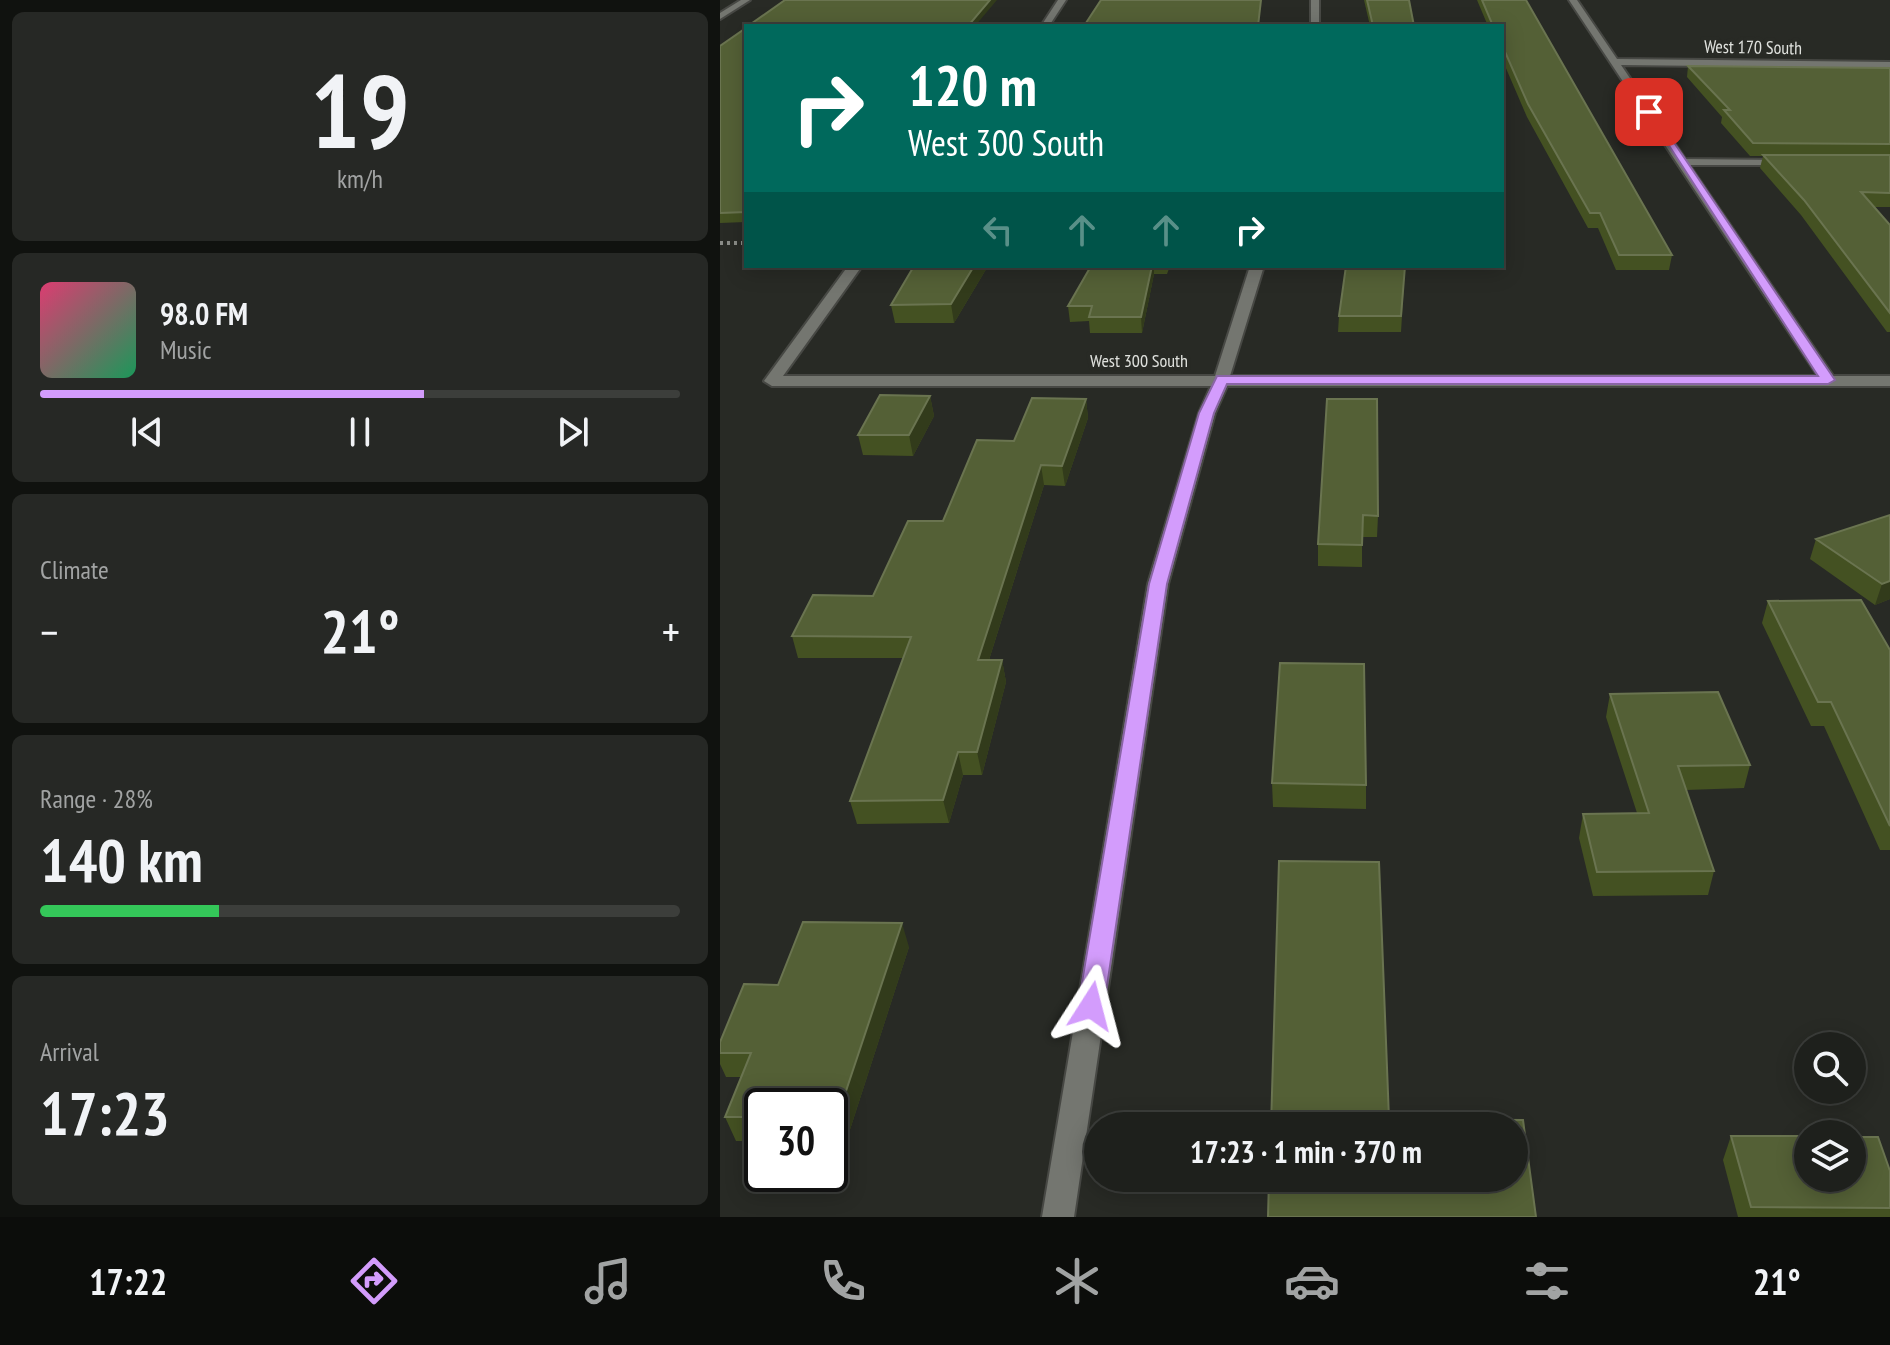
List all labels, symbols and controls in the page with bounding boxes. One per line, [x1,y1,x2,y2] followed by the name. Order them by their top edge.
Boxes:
[1704,35,1802,59] street label: West 170 South
[310,42,410,177] text: 19
[908,49,1037,121] text: 120 m
[776,56,880,160] icon: right
[1615,78,1683,146] pin
[1627,90,1671,134] icon: arrive
[908,119,1104,166] text: West 300 South
[337,162,383,195] text: km/h
[976,208,1020,252] icon: left
[1060,208,1104,252] icon: ahead
[1144,208,1188,252] icon: ahead
[1228,208,1272,252] icon: right
[160,294,248,333] text: 98.0 FM
[160,333,212,366] text: Music
[1090,349,1188,372] street label: West 300 South
[125,410,169,454] icon: previous
[338,410,382,454] icon: pause
[551,410,595,454] icon: next
[40,553,109,586] text: Climate
[320,592,400,670] text: 21°
[40,603,58,660] text: −
[662,603,680,660] text: +
[40,782,153,815] text: Range · 28%
[40,821,203,899] text: 140 km
[1049,964,1133,1048] position arrow
[1794,1032,1866,1192] map controls
[1794,1032,1866,1104] button: search
[40,1035,99,1068] text: Arrival
[40,1074,170,1152] text: 17:23
[744,1088,848,1192] speed limit sign: 30
[1794,1120,1866,1192] button: layers
[1190,1132,1422,1171] text: 17:23 · 1 min · 370 m
[346,1253,402,1309] icon: directions
[580,1253,636,1309] icon: music
[815,1253,871,1309] icon: phone
[1049,1253,1105,1309] icon: climate
[1284,1253,1340,1309] icon: car
[1519,1253,1575,1309] icon: filters
[89,1258,167,1305] text: 17:22
[1753,1258,1801,1305] text: 21°

